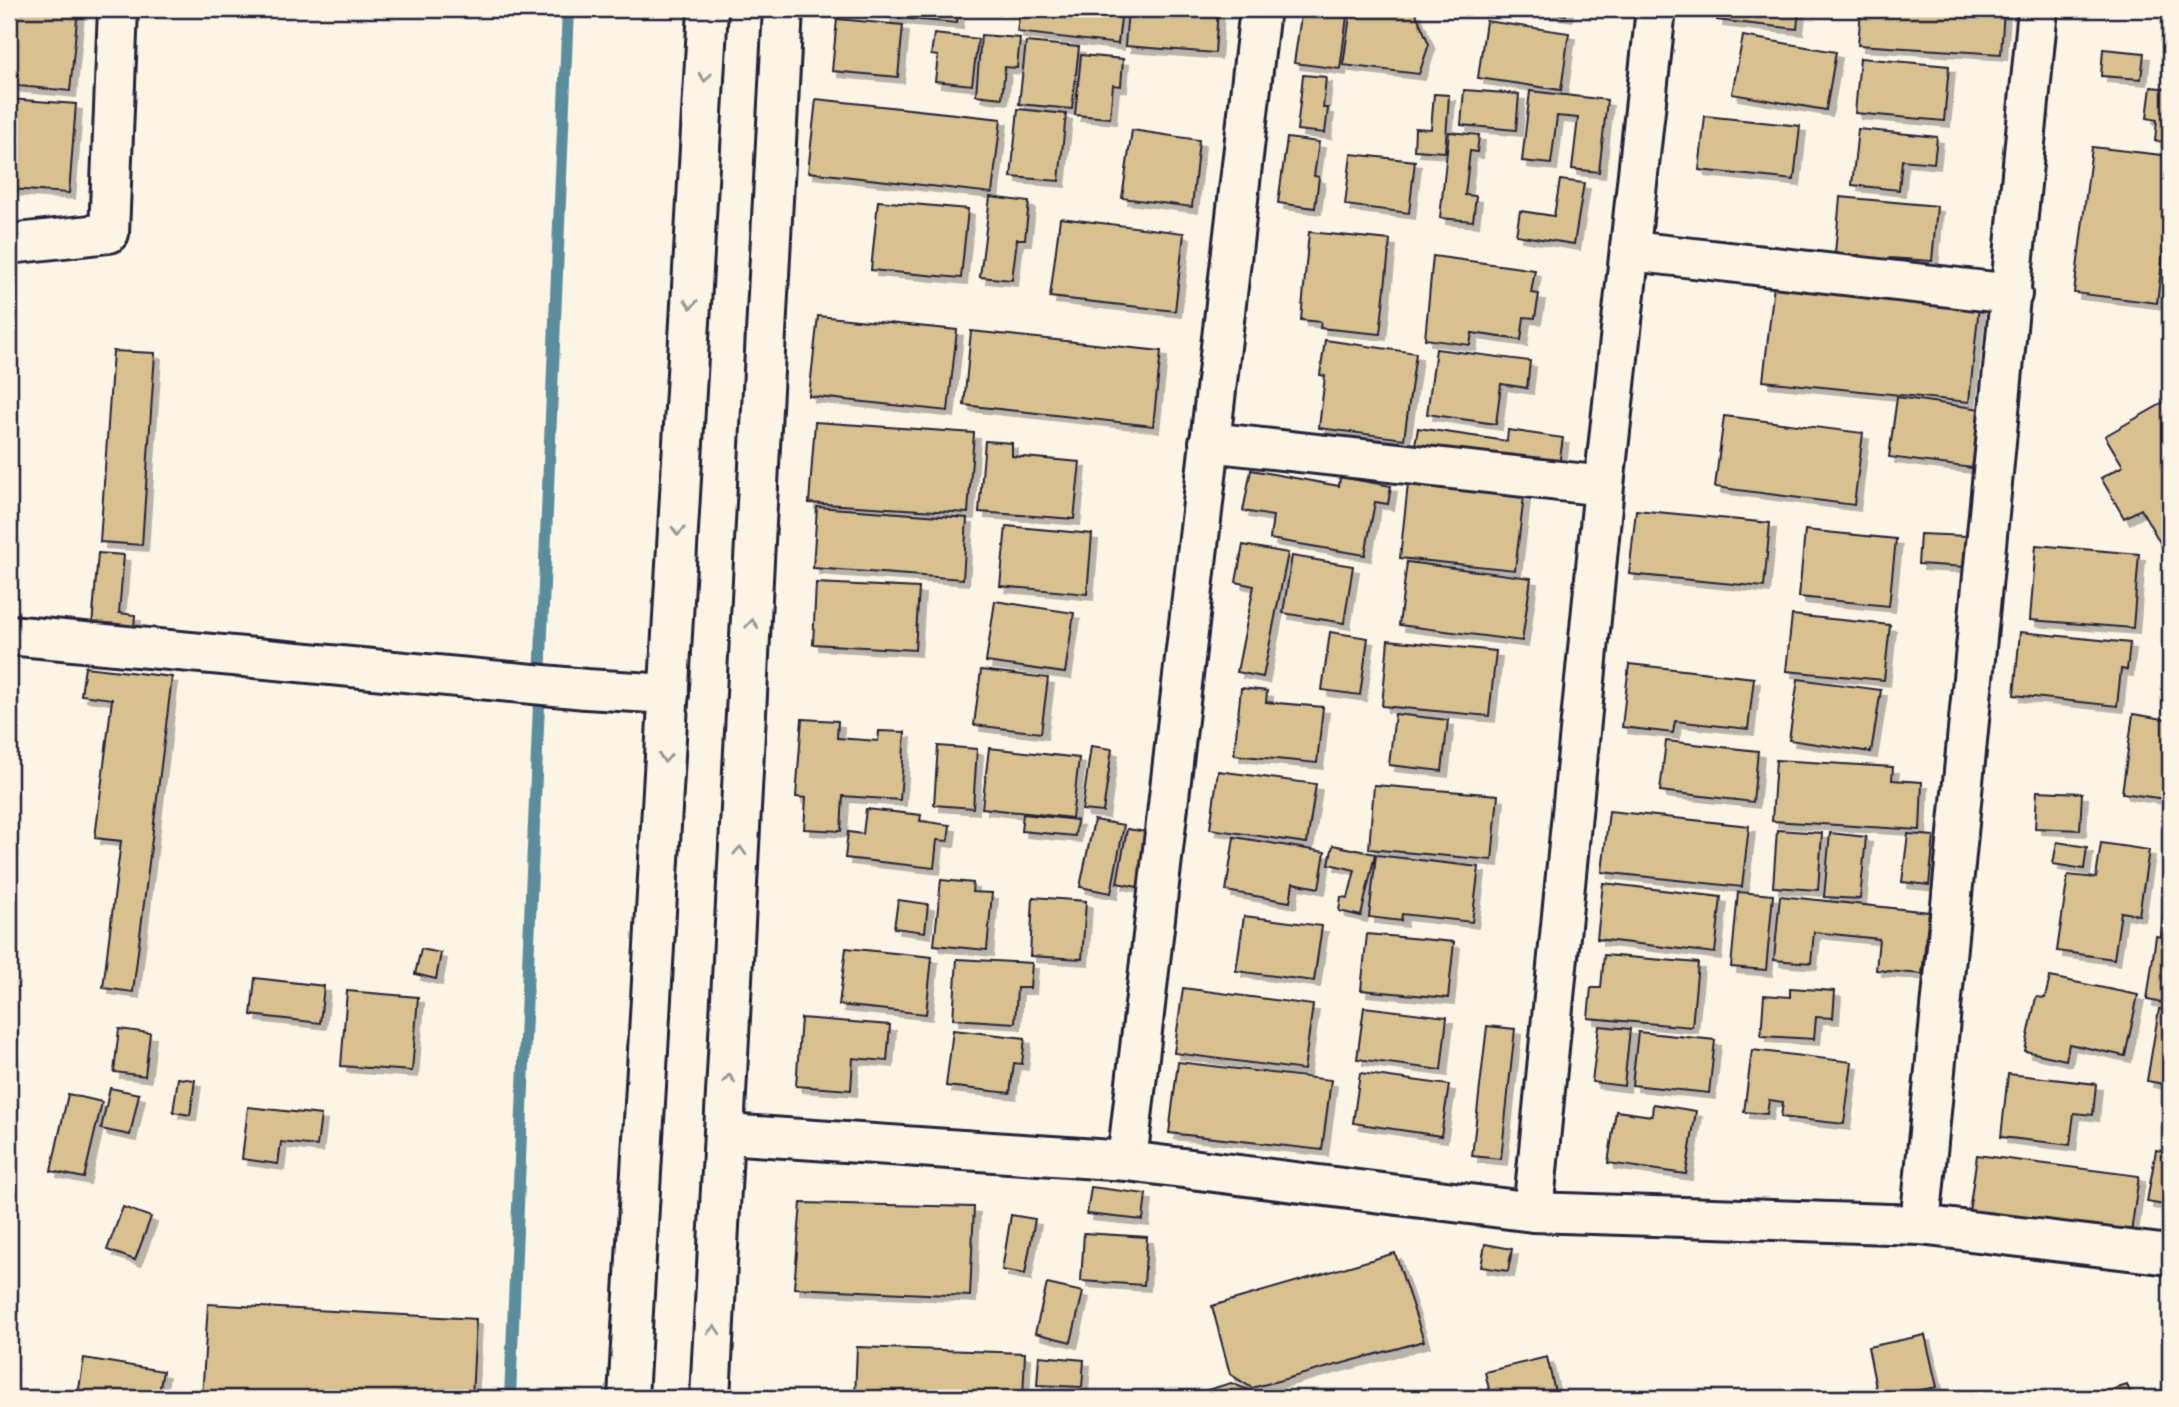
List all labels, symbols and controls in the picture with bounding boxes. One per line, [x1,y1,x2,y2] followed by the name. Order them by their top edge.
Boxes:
[697,72,712,83] one-way arrow
[684,299,699,310] one-way arrow
[671,526,686,537] one-way arrow
[744,618,759,629] one-way arrow
[658,753,673,764] one-way arrow
[733,846,748,857] one-way arrow
[721,1073,736,1084] one-way arrow
[707,1324,722,1335] one-way arrow

